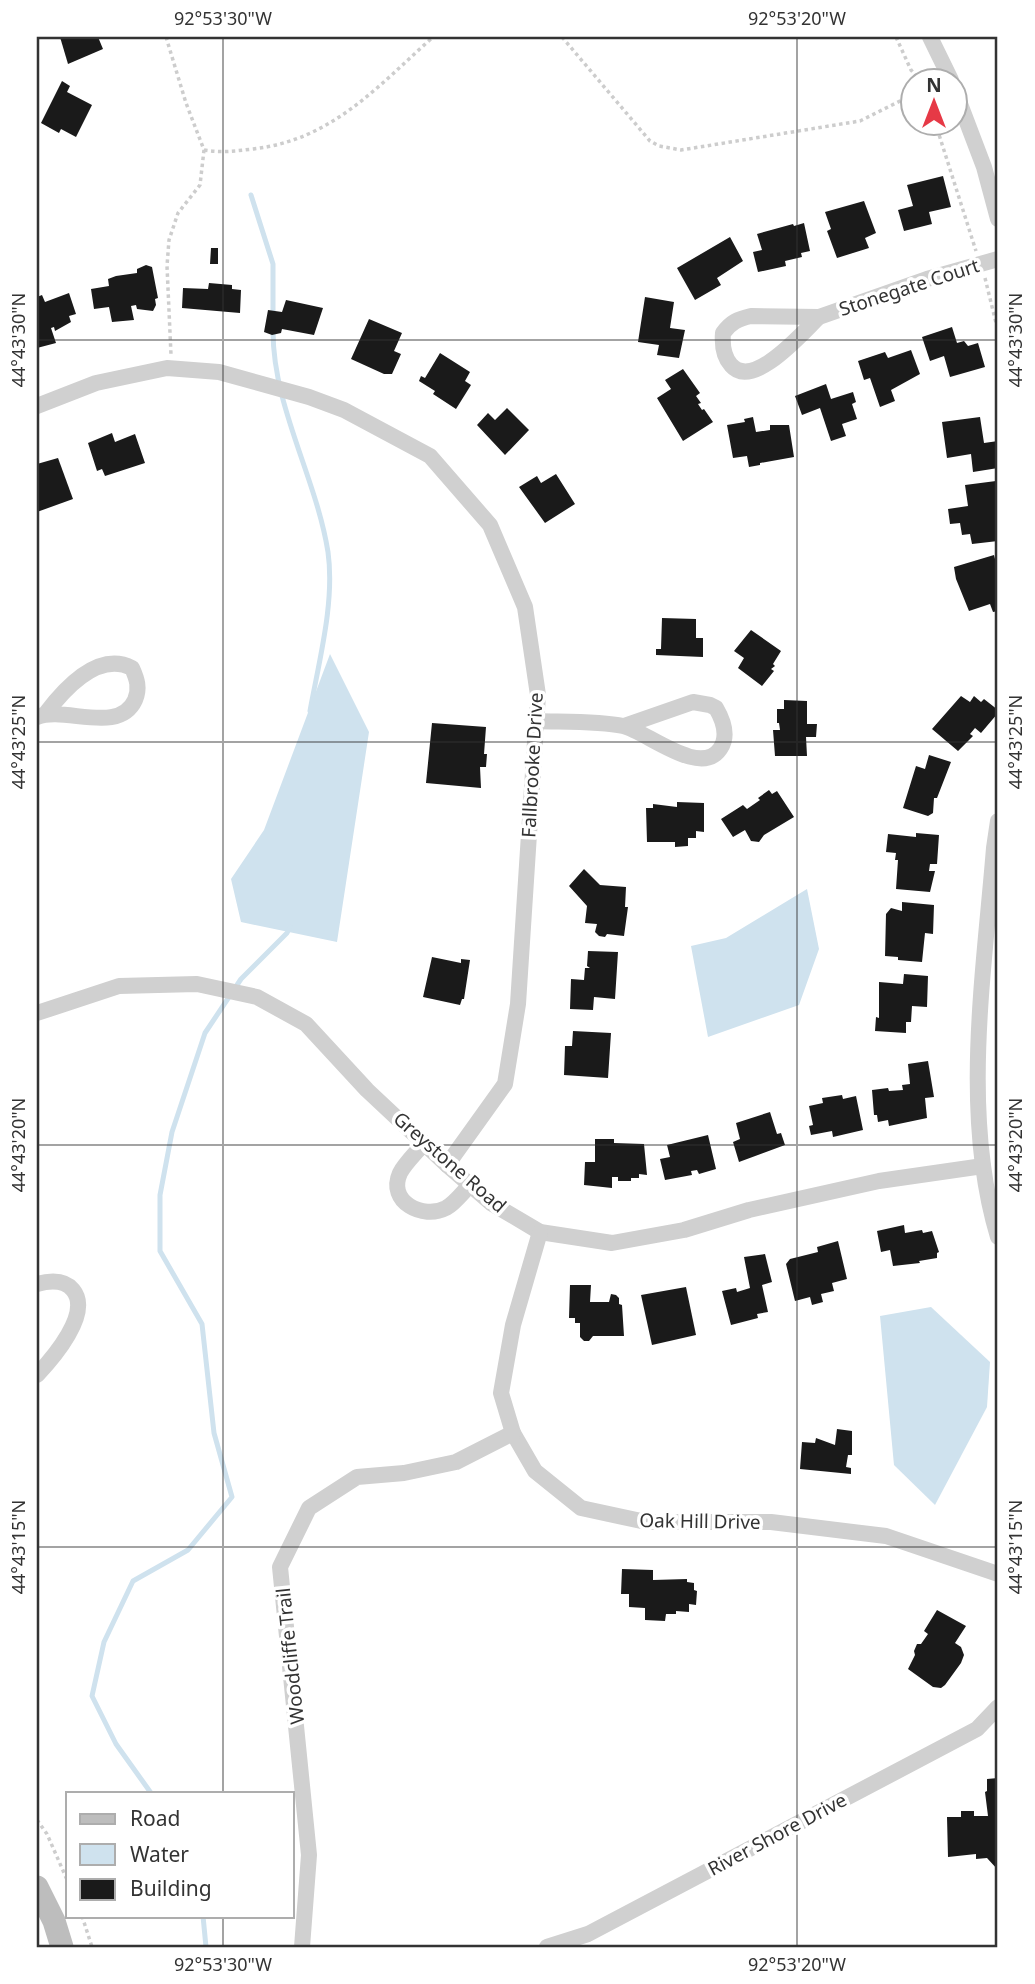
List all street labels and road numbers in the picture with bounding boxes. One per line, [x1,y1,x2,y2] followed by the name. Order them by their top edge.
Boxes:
[836,252,983,322] street label: Stonegate Court
[515,692,549,838] street label: Fallbrooke Drive
[388,1106,512,1218] street label: Greystone Road
[639,1507,761,1535] street label: Oak Hill Drive
[270,1586,310,1726] street label: Woodcliffe Trail
[703,1786,851,1882] street label: River Shore Drive

